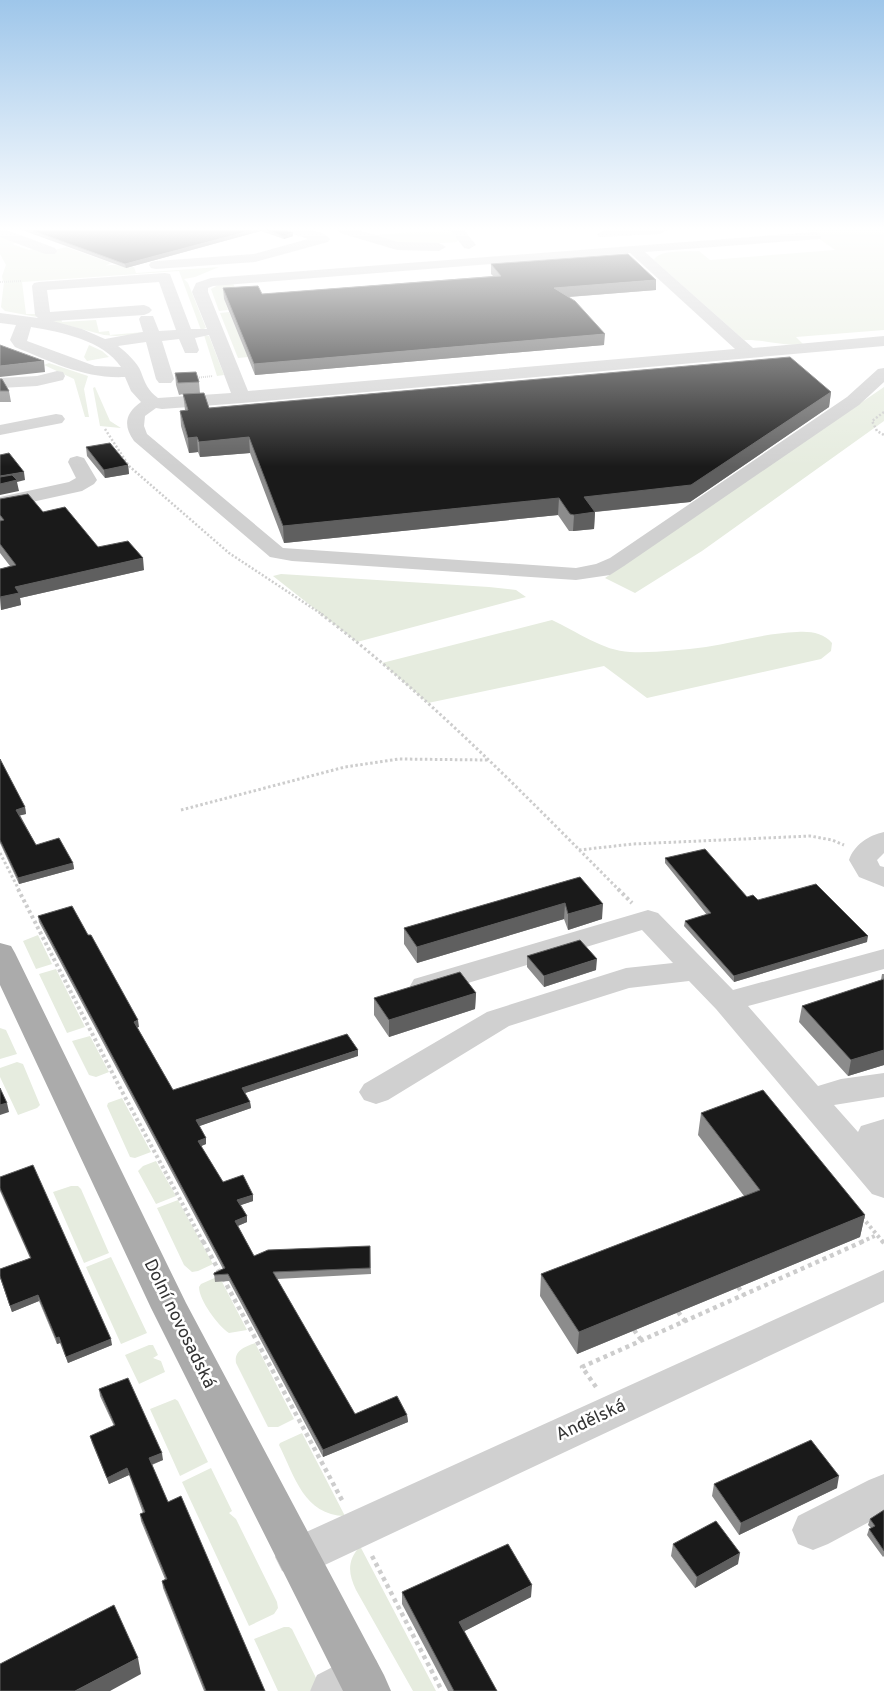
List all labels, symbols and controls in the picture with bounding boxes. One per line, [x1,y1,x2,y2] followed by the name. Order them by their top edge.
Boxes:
[138,1256,220,1392] street label: Dolní novosadská
[552,1395,630,1447] street label: Andělská

